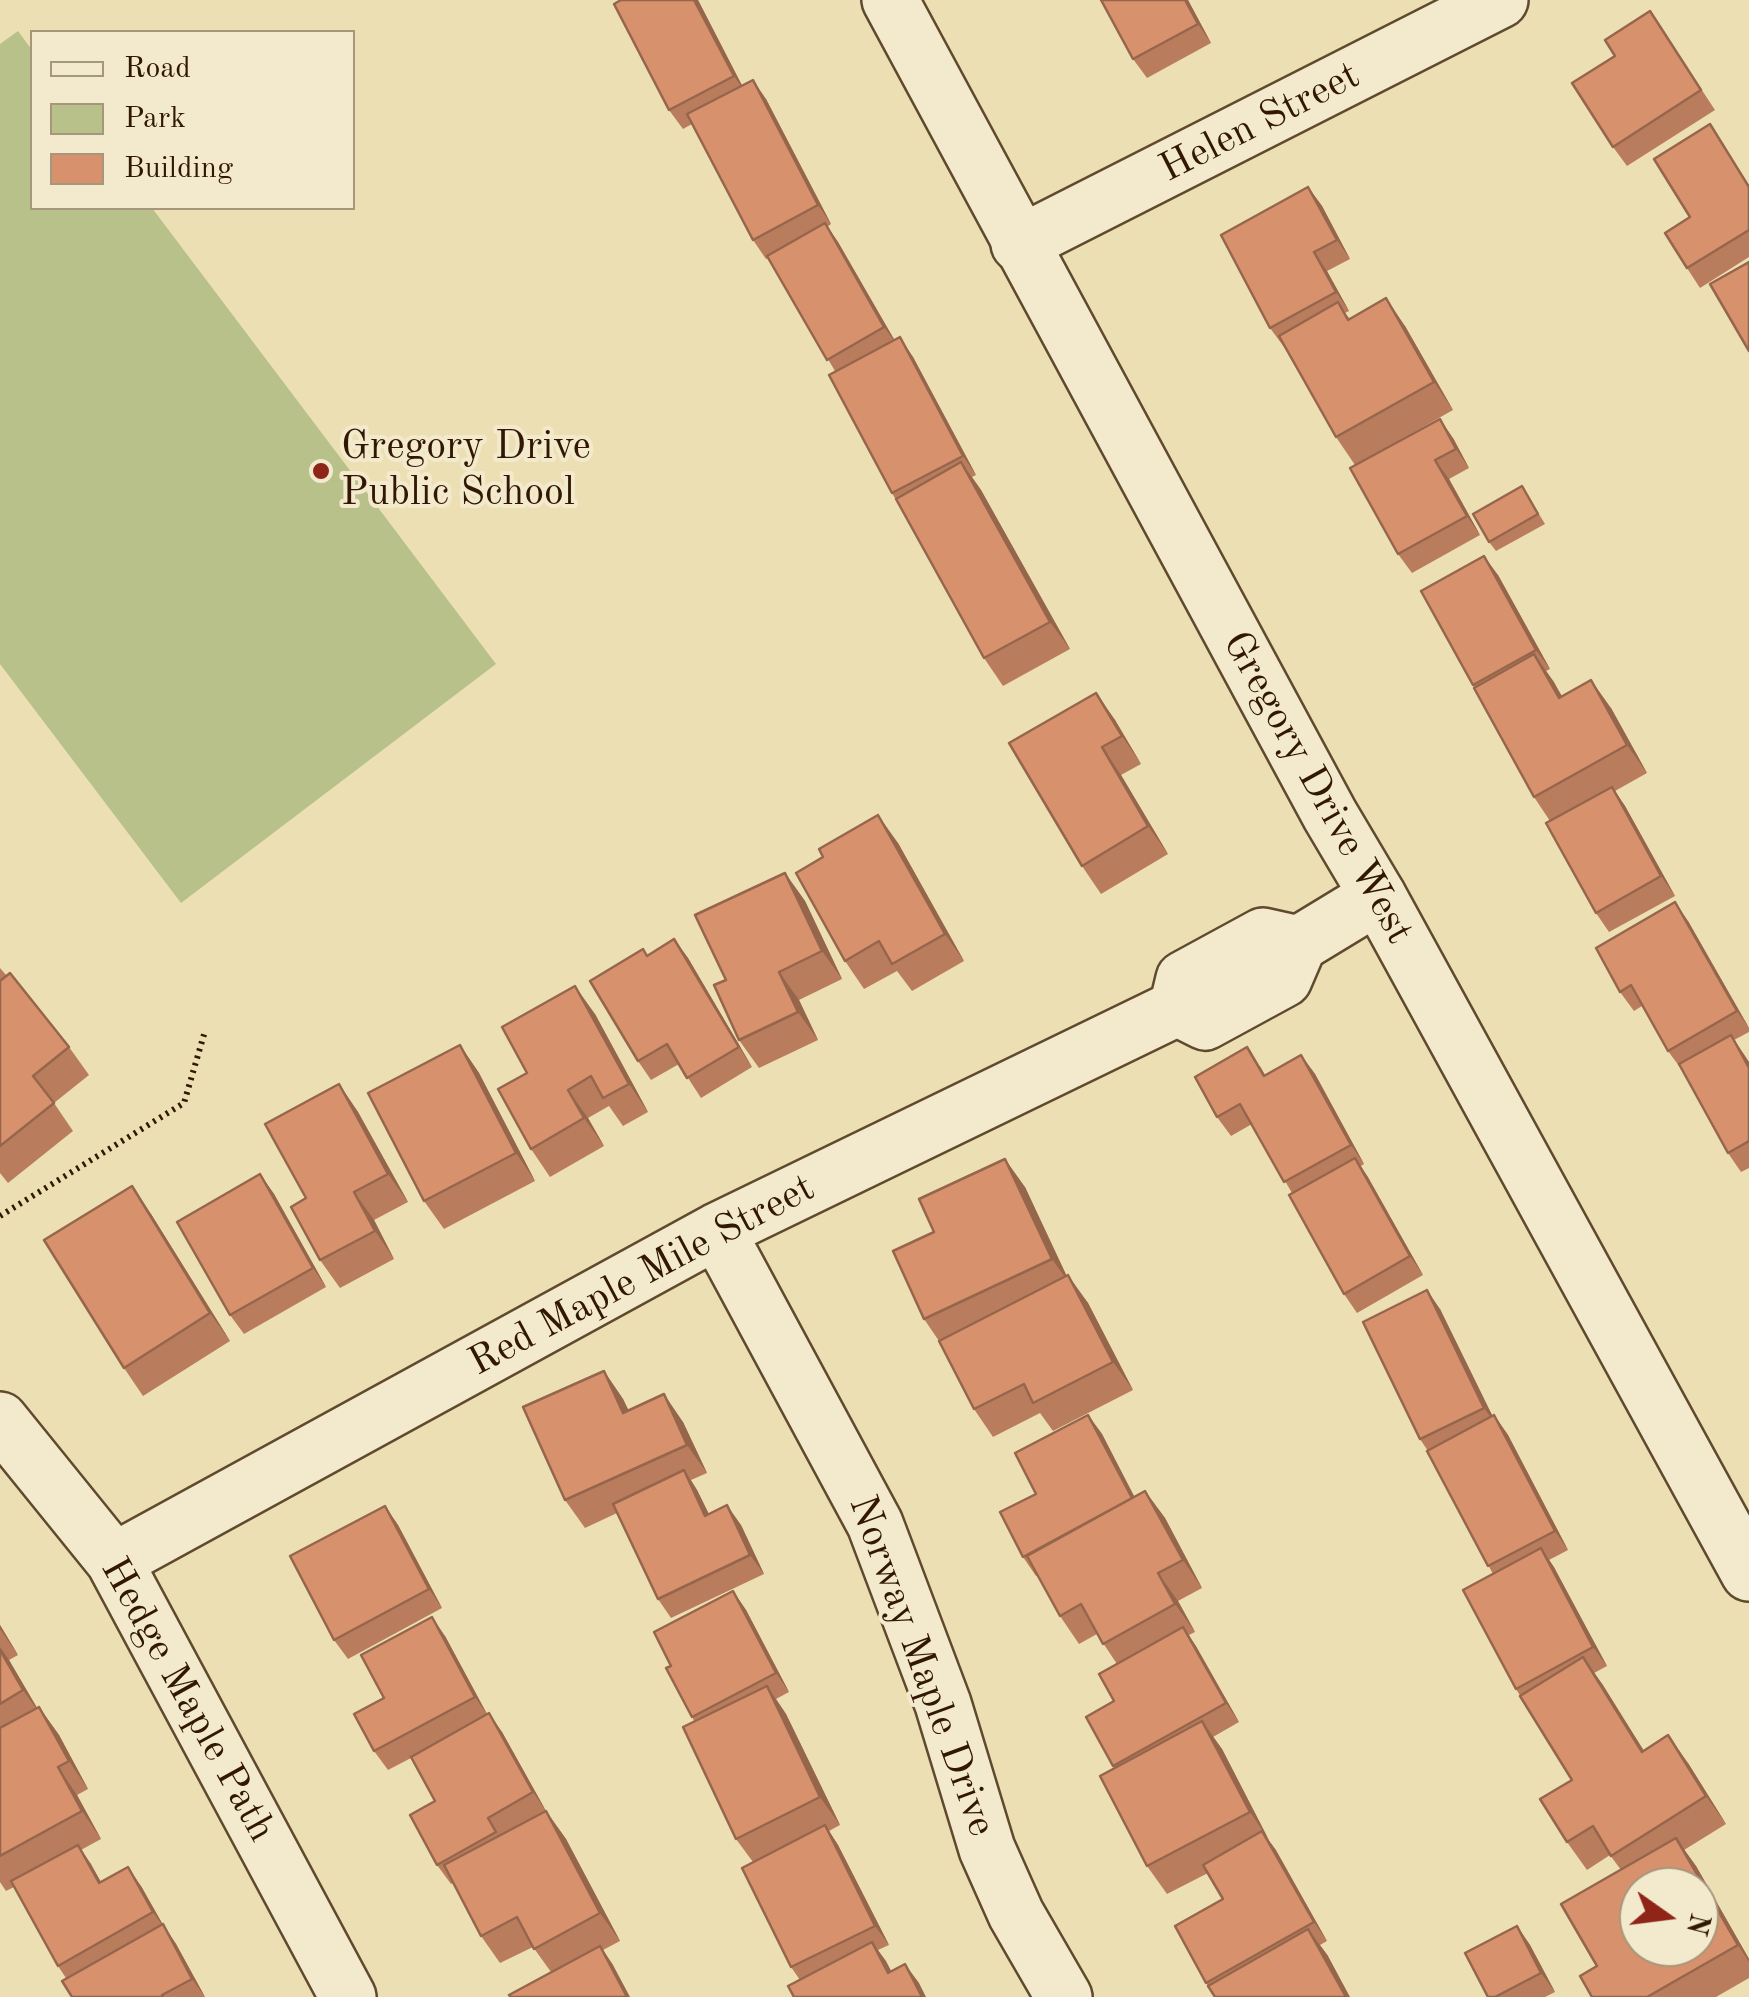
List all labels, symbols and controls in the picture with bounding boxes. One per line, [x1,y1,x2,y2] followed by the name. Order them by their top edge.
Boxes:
[30,30,355,210] legend
[1152,52,1368,194] street label: Helen Street
[124,54,191,84] text: Road
[124,104,186,134] text: Park
[124,154,233,184] text: Building
[341,424,591,518] place label: Gregory Drive Public School
[310,460,332,482] marker: Gregory Drive Public School
[1211,623,1423,953] street label: Gregory Drive West
[461,1165,823,1387] street label: Red Maple Mile Street
[837,1489,1005,1843] street label: Norway Maple Drive
[89,1550,285,1850] street label: Hedge Maple Path
[1619,1867,1719,1967] north arrow
[1680,1910,1712,1938] text: N

